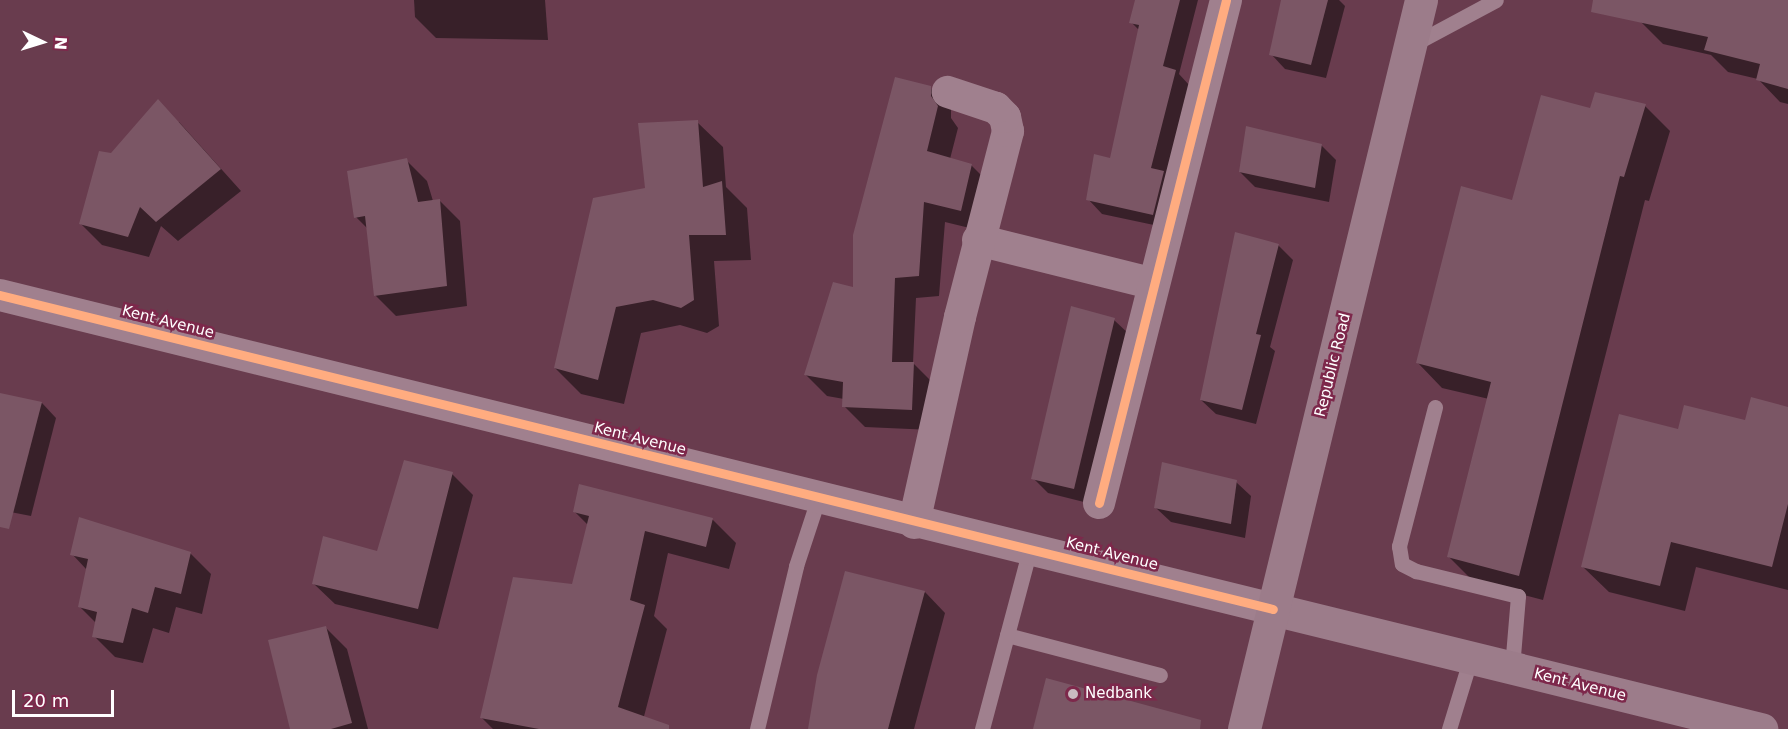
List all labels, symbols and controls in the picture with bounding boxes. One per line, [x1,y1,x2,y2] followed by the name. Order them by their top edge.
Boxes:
[12,12,72,72] north arrow
[51,36,70,51] text: N
[120,302,216,342] street label: Kent Avenue
[1311,311,1355,419] street label: Republic Road
[592,419,688,459] street label: Kent Avenue
[1064,534,1160,574] street label: Kent Avenue
[1532,665,1628,705] street label: Kent Avenue
[15,678,117,716] scale bar
[1085,685,1152,703] place label: Nedbank
[1066,687,1080,701] marker: Nedbank
[23,690,69,711] text: 20 m

